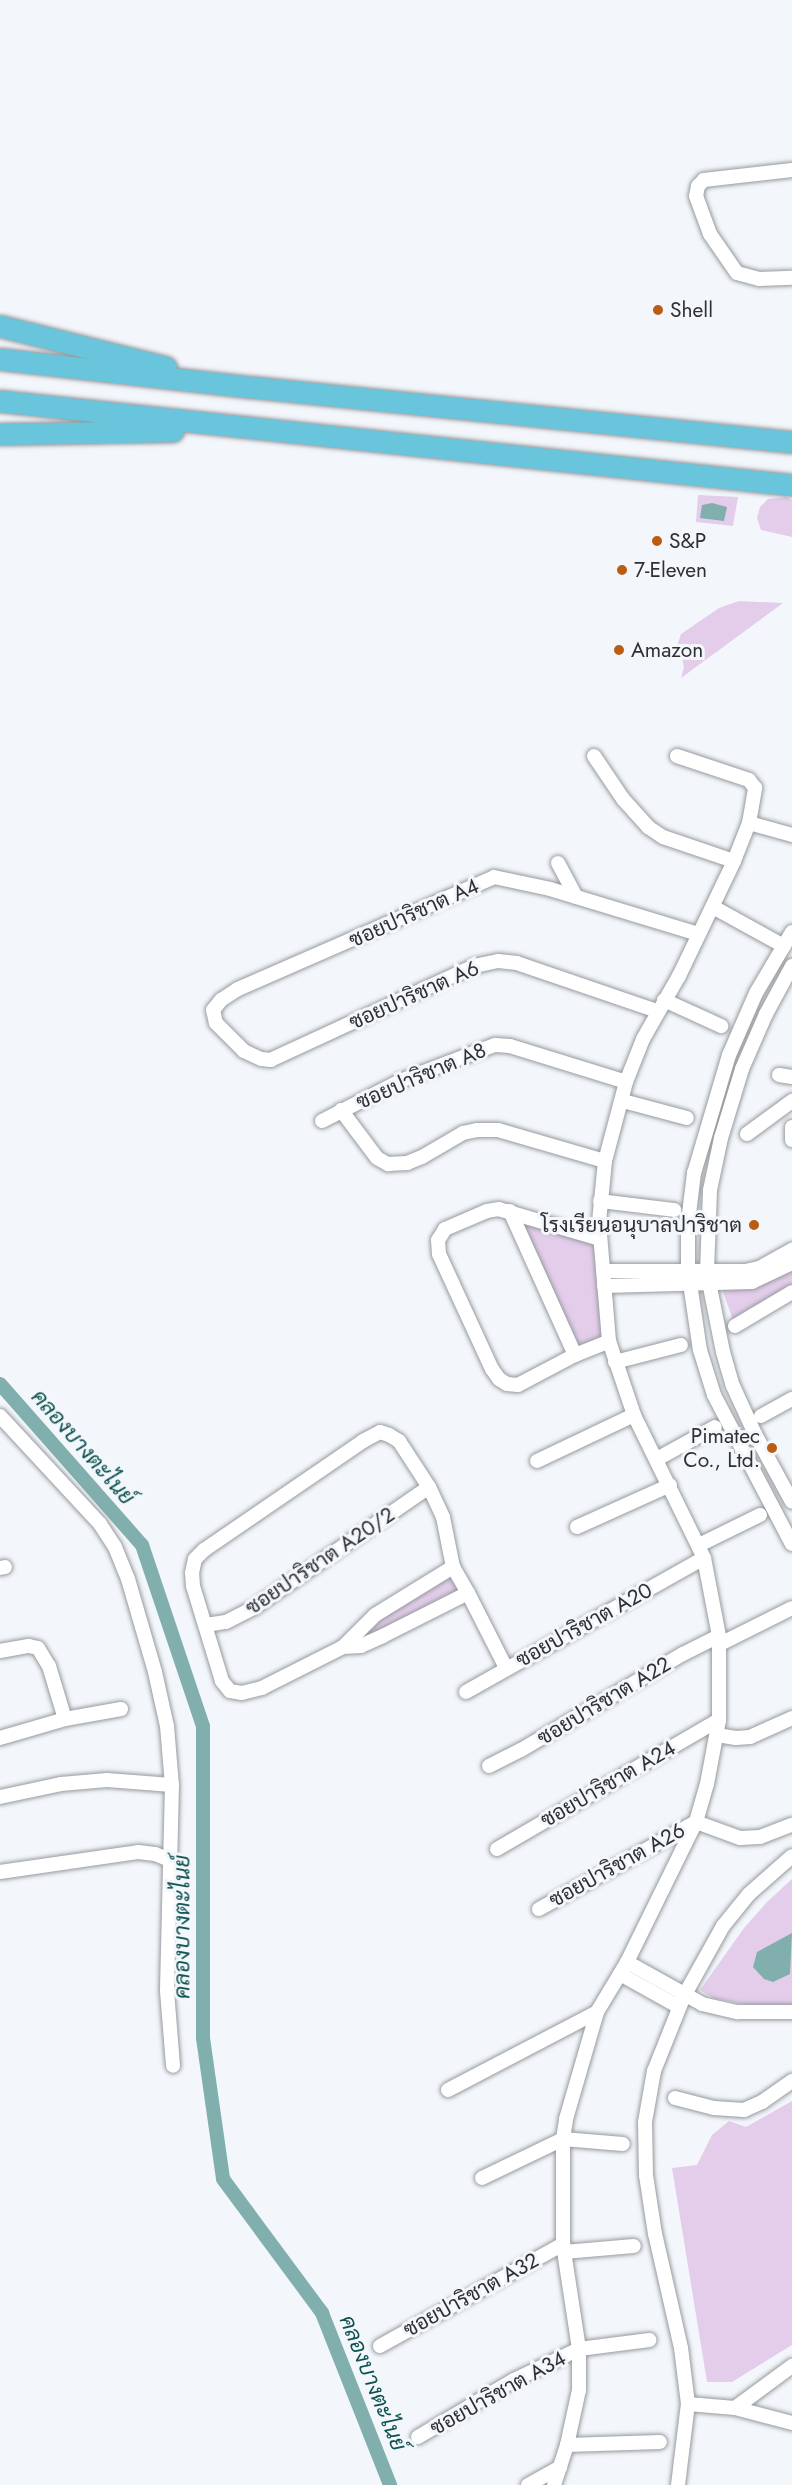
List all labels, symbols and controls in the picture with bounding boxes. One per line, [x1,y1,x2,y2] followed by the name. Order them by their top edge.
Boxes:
[670,297,713,323] place label: Shell
[651,303,665,317] marker: Shell
[669,528,706,554] place label: S&P
[650,534,664,548] marker: S&P
[634,557,707,583] place label: 7-Eleven
[615,563,629,577] marker: 7-Eleven
[631,637,703,663] place label: Amazon
[612,643,626,657] marker: Amazon
[345,873,483,953] street label: ซอยปาริชาต A4
[345,955,483,1035] street label: ซอยปาริชาต A6
[352,1037,490,1115] street label: ซอยปาริชาต A8
[541,1212,742,1238] place label: โรงเรียนอนุบาลปาริชาต
[747,1218,761,1232] marker: โรงเรียนอนุบาลปาริชาต
[26,1384,140,1510] water label: คลองบางตะไนย์
[683,1423,760,1473] place label: Pimatec Co., Ltd.
[765,1441,779,1455] marker: Pimatec Co., Ltd.
[241,1502,399,1620] street label: ซอยปาริชาต A20/2
[512,1577,656,1673] street label: ซอยปาริชาต A20
[533,1651,675,1751] street label: ซอยปาริชาต A22
[536,1735,680,1833] street label: ซอยปาริชาต A24
[545,1817,689,1913] street label: ซอยปาริชาต A26
[169,1855,195,1999] water label: คลองบางตะไนย์
[399,2247,543,2343] street label: ซอยปาริชาต A32
[334,2311,412,2455] water label: คลองบางตะไนย์
[426,2345,570,2441] street label: ซอยปาริชาต A34

